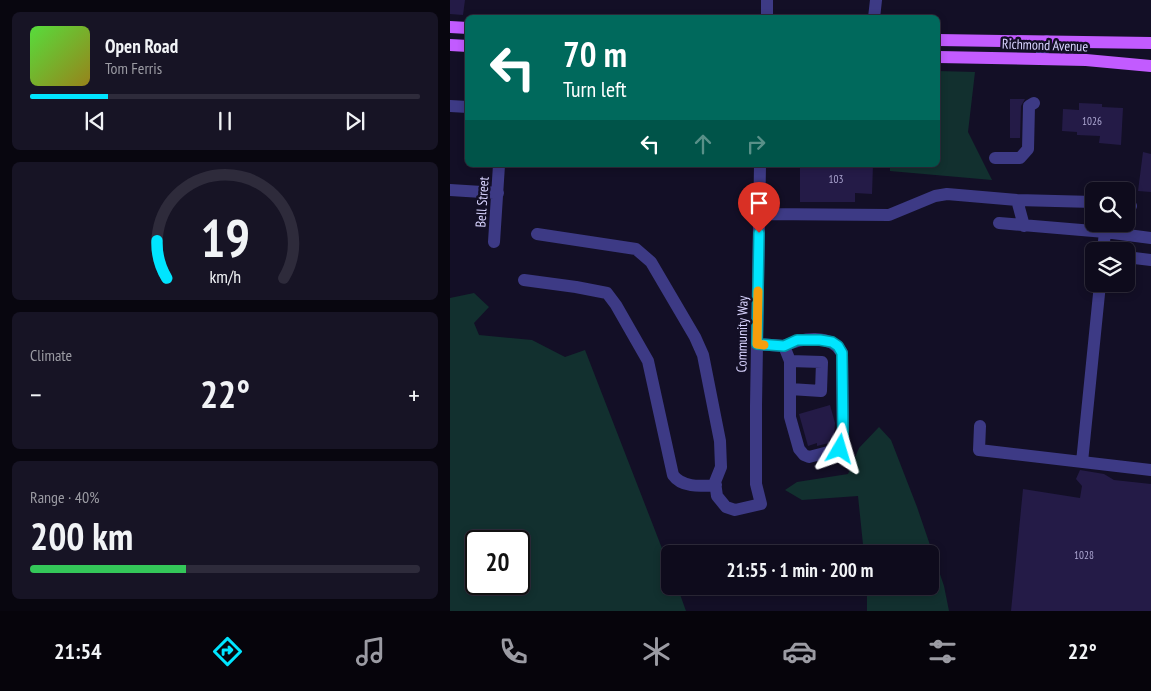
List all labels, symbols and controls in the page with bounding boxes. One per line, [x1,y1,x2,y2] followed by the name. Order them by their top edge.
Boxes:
[563,31,627,77] text: 70 m
[105,34,178,58] text: Open Road
[1002,34,1089,56] street label: Richmond Avenue
[480,35,545,100] icon: left
[105,58,162,78] text: Tom Ferris
[563,75,627,103] text: Turn left
[81,107,109,135] icon: previous
[211,107,239,135] icon: pause
[341,107,369,135] icon: next
[1082,114,1102,128] house number: 1026
[636,130,664,158] icon: left
[689,130,717,158] icon: ahead
[742,130,770,158] icon: right
[829,172,843,186] house number: 103
[471,176,493,228] street label: Bell Street
[738,182,780,233] pin
[1085,182,1135,292] map controls
[1085,182,1135,232] button: search
[745,189,773,217] icon: arrive
[200,204,250,271] text: 19
[1085,242,1135,292] button: layers
[209,265,241,288] text: km/h
[732,295,752,373] street label: Community Way
[30,345,72,365] text: Climate
[200,369,250,418] text: 22°
[30,376,42,413] text: −
[408,376,420,413] text: +
[813,422,865,474] position arrow
[30,487,99,507] text: Range · 40%
[30,511,133,560] text: 200 km
[465,530,530,595] speed limit sign: 20
[1074,548,1094,562] house number: 1028
[727,558,873,582] text: 21:55 · 1 min · 200 m
[210,634,245,669] icon: directions
[353,634,388,669] icon: music
[496,634,531,669] icon: phone
[639,634,674,669] icon: climate
[782,634,817,669] icon: car
[925,634,960,669] icon: filters
[54,637,102,665] text: 21:54
[1068,637,1097,665] text: 22°

